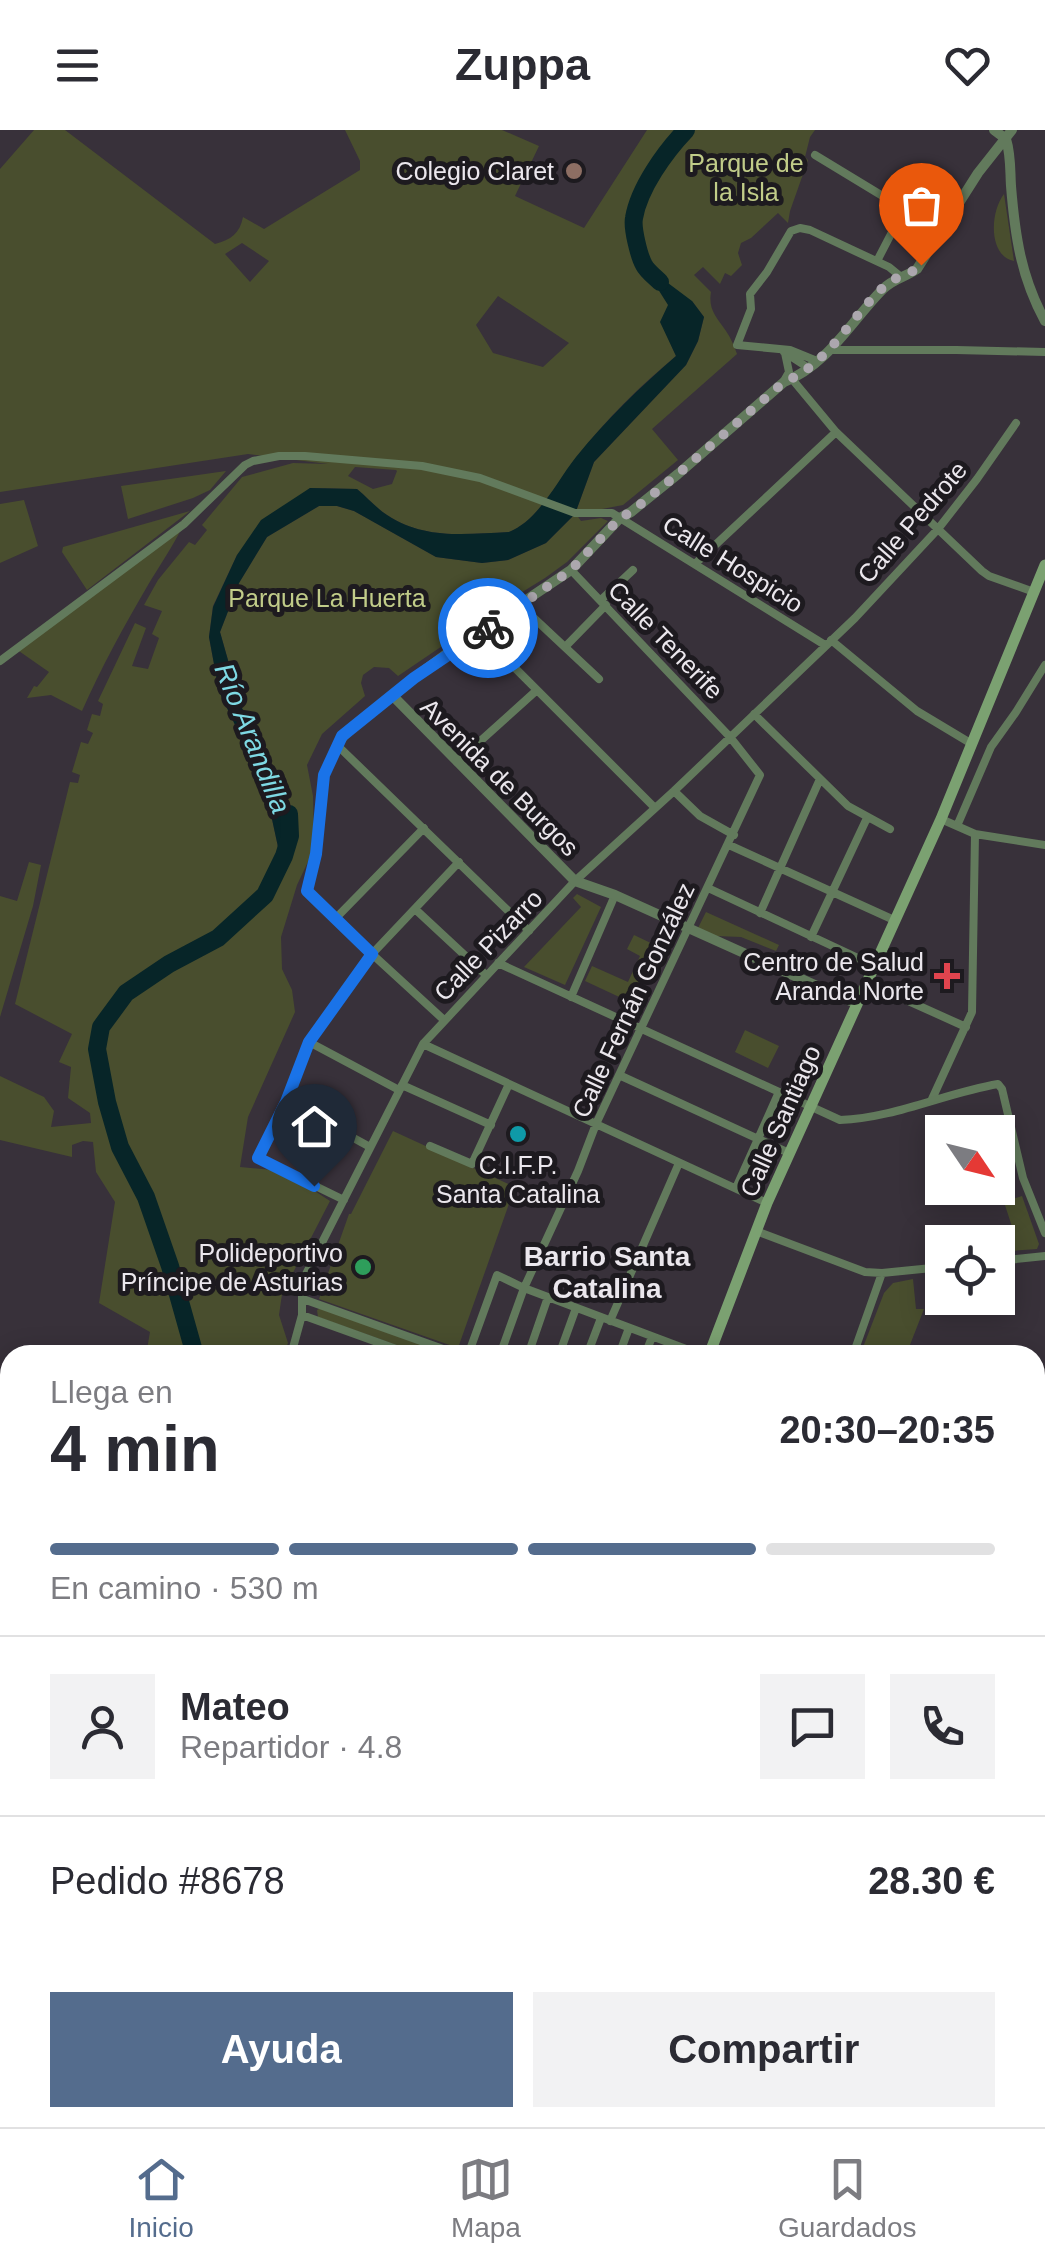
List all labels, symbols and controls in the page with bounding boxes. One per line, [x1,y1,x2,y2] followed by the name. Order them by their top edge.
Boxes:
[50,38,105,93] icon: menu
[940,38,995,93] icon: heart
[455,39,590,90] text: Zuppa
[688,149,804,206] park label: Parque de la Isla
[396,157,554,185] place label: Colegio Claret
[563,160,585,182] marker: Colegio Claret
[879,163,964,266] pin
[894,178,949,233] icon: bag
[852,456,972,588] street label: Calle Pedrote
[658,510,808,618] street label: Calle Hospicio
[603,575,729,705] street label: Calle Tenerife
[438,578,538,678] courier
[228,584,426,612] park label: Parque La Huerta
[461,601,516,656] icon: bike
[208,659,297,818] water label: Río Arandilla
[416,693,584,861] street label: Avenida de Burgos
[566,878,700,1122] street label: Calle Fernán González
[428,884,548,1006] street label: Calle Pizarro
[743,948,924,1005] place label: Centro de Salud Aranda Norte
[934,963,960,989] marker: Centro de Salud Aranda Norte
[734,1041,826,1201] street label: Calle Santiago
[272,1084,357,1187] pin
[287,1099,342,1154] icon: home
[925,1115,1015,1205] north arrow
[925,1115,1015,1315] map controls
[507,1123,529,1145] marker: C.I.F.P. Santa Catalina
[436,1151,600,1208] place label: C.I.F.P. Santa Catalina
[925,1225,1015,1315] button: locate
[121,1239,343,1296] place label: Polideportivo Príncipe de Asturias
[524,1241,691,1304] district label: Barrio Santa Catalina
[352,1256,374,1278] marker: Polideportivo Príncipe de Asturias
[50,1374,173,1410] text: Llega en
[779,1409,995,1451] text: 20:30–20:35
[50,1412,220,1485] text: 4 min
[50,1570,319,1606] text: En camino · 530 m
[50,1674,155,1779] button: person
[760,1674,865,1779] button: chat
[890,1674,995,1779] button: phone
[180,1686,290,1728] text: Mateo
[180,1729,402,1765] text: Repartidor · 4.8
[50,1860,285,1902] text: Pedido #8678
[868,1860,995,1902] text: 28.30 €
[50,1992,513,2107] button: Ayuda
[533,1992,995,2107] button: Compartir
[129,2152,194,2244] tab: Inicio
[451,2152,521,2244] tab: Mapa
[778,2152,916,2244] tab: Guardados

